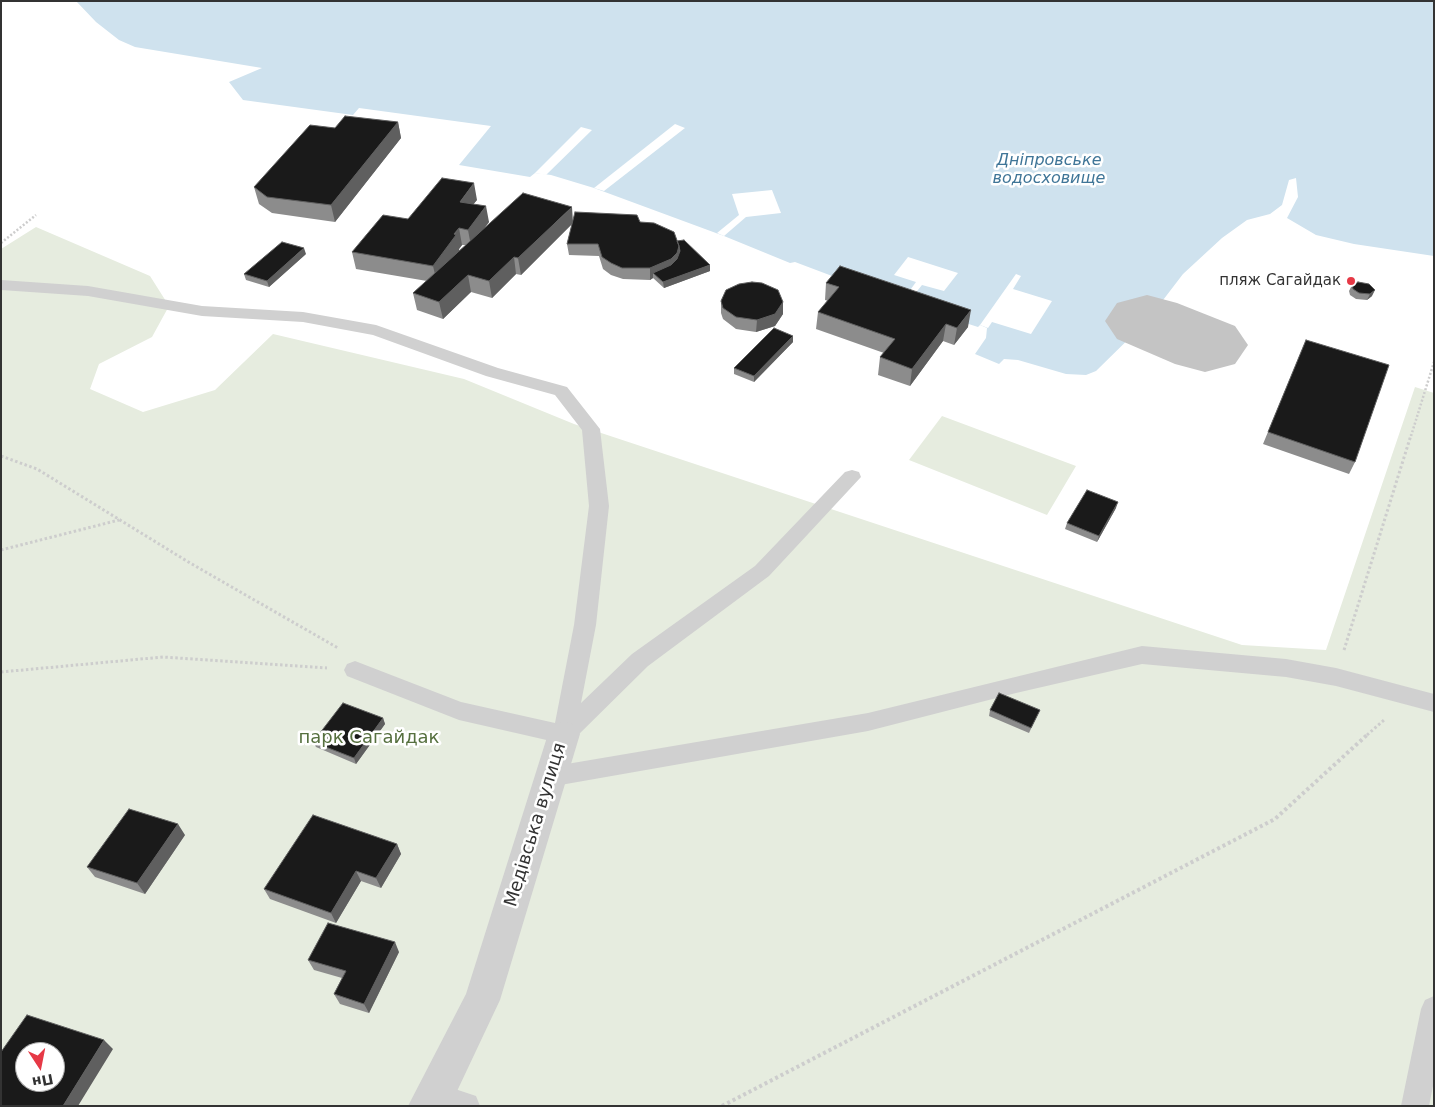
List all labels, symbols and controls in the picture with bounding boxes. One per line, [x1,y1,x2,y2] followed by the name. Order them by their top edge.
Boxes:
[993,151,1105,189] water label: Дніпровське водосховище
[1219,272,1341,290] place label: пляж Сагайдак
[1345,275,1357,287] marker: пляж Сагайдак
[299,727,439,749] park label: парк Сагайдак
[501,740,571,910] street label: Медівська вулиця
[15,1042,65,1092] north arrow
[31,1071,55,1091] text: Пн

